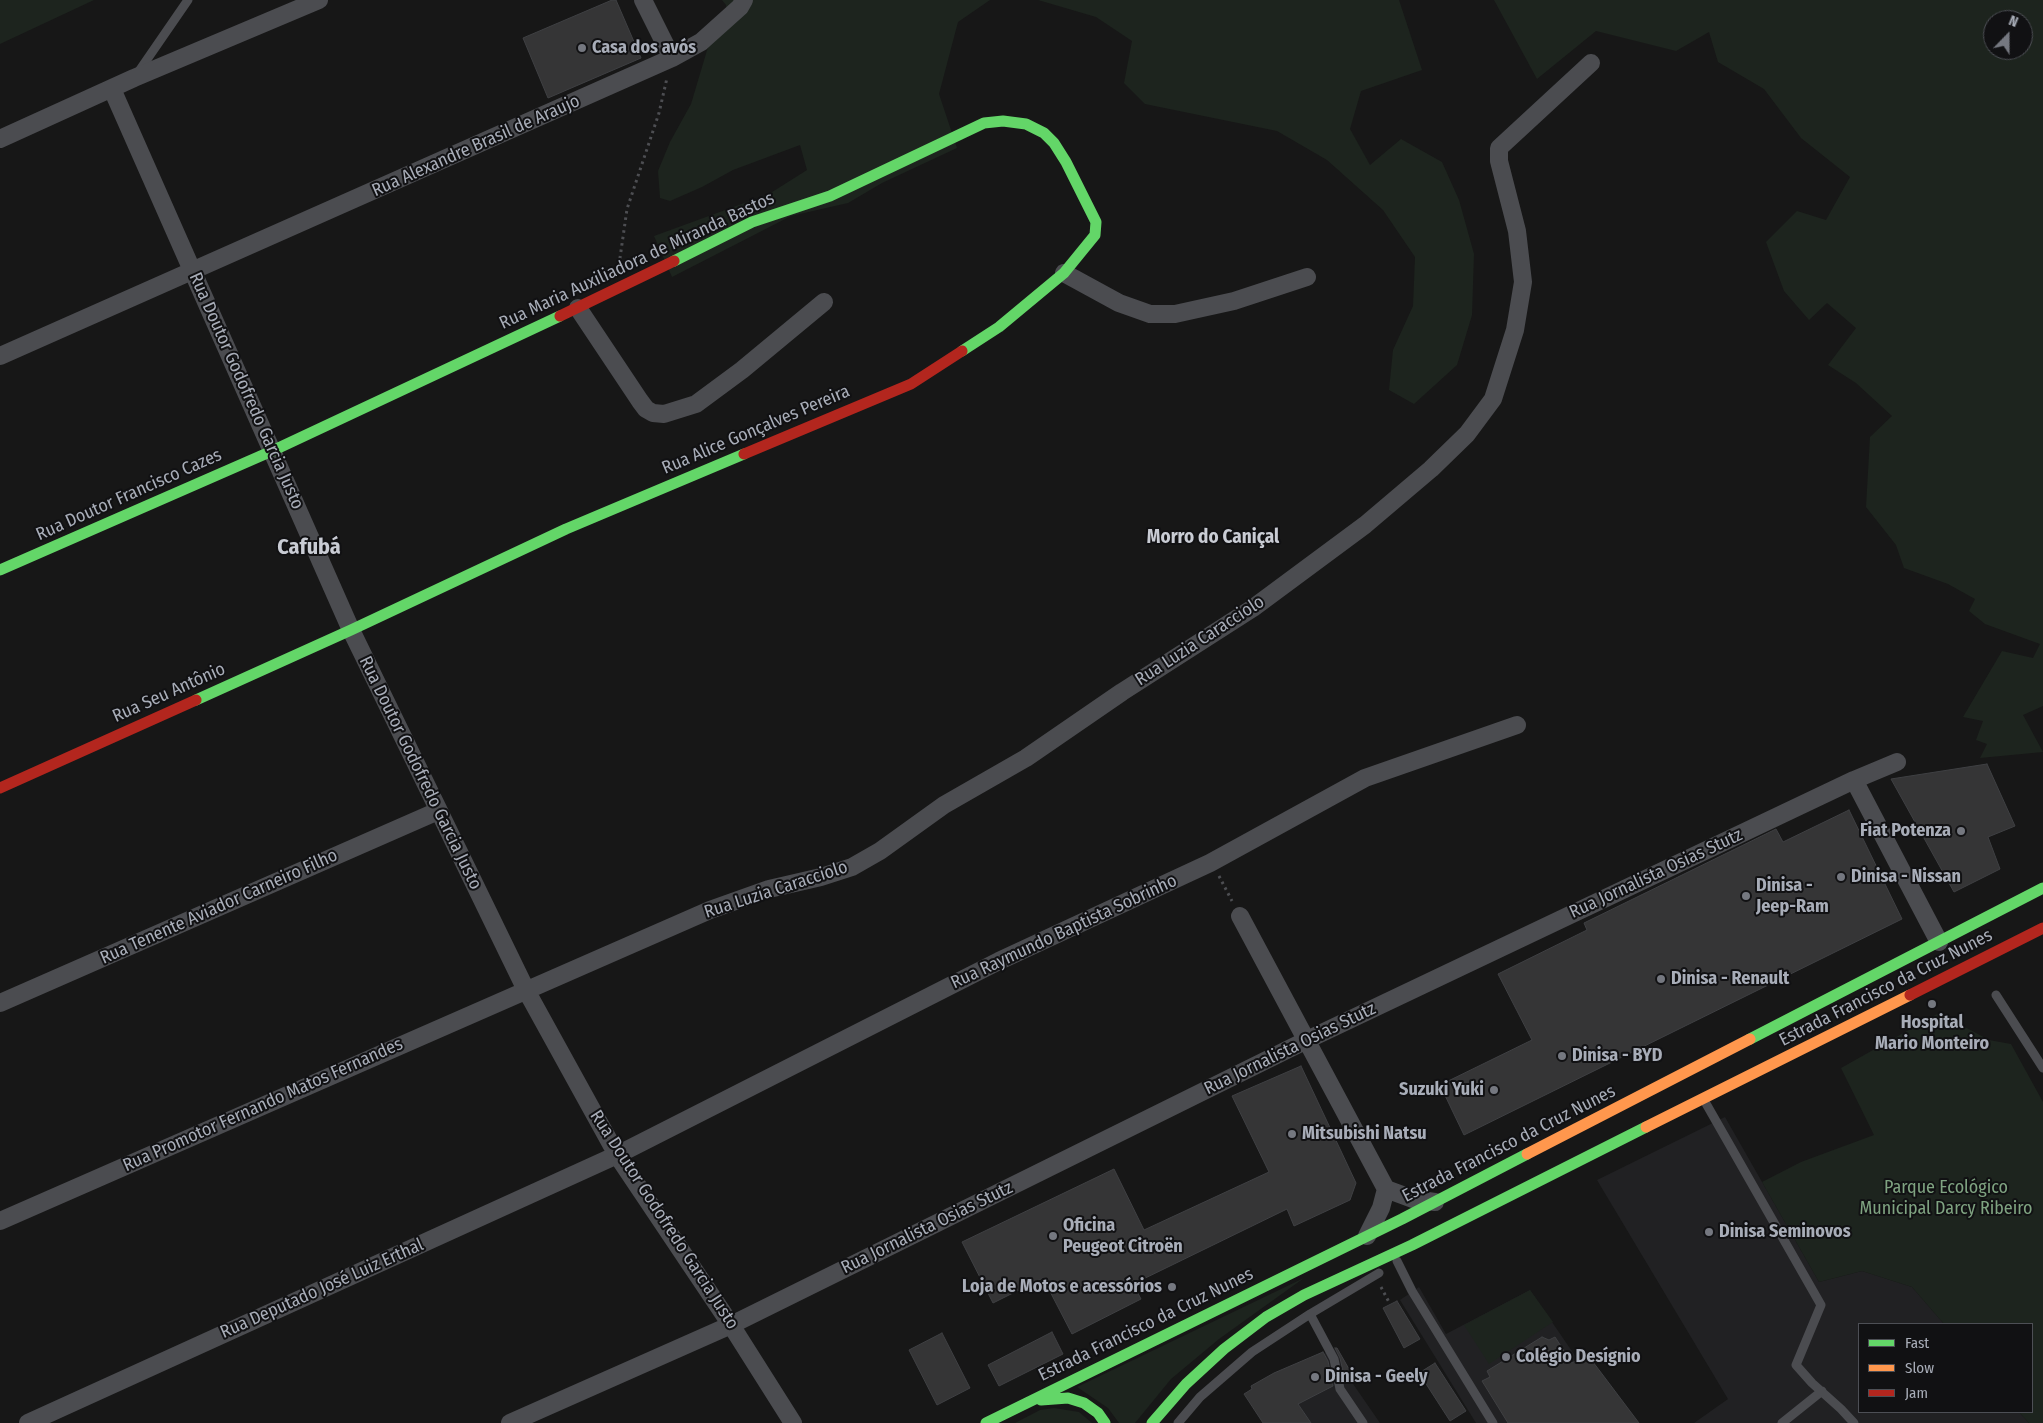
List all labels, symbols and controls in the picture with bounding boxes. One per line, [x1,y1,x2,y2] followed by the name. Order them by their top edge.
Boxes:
[1983,10,2033,60] north arrow
[2006,12,2020,31] text: N
[592,37,696,59] place label: Casa dos avós
[576,42,588,54] marker: Casa dos avós
[369,90,583,202] street label: Rua Alexandre Brasil de Araujo
[496,188,778,334] street label: Rua Maria Auxiliadora de Miranda Bastos
[184,269,308,513] street label: Rua Doutor Godofredo Garcia Justo
[659,381,853,479] street label: Rua Alice Gonçalves Pereira
[33,444,225,546] street label: Rua Doutor Francisco Cazes
[1147,527,1279,549] district label: Morro do Caniçal
[277,535,341,561] district label: Cafubá
[1131,591,1269,691] street label: Rua Luzia Caracciolo
[354,653,486,893] street label: Rua Doutor Godofredo Garcia Justo
[109,658,229,728] street label: Rua Seu Antônio
[1860,820,1951,842] place label: Fiat Potenza
[1566,824,1746,924] street label: Rua Jornalista Osias Stutz
[1955,825,1967,837] marker: Fiat Potenza
[97,845,341,969] street label: Rua Tenente Aviador Carneiro Filho
[702,857,850,923] street label: Rua Luzia Caracciolo
[1851,866,1961,888] place label: Dinisa - Nissan
[948,870,1180,994] street label: Rua Raymundo Baptista Sobrinho
[1835,871,1847,883] marker: Dinisa - Nissan
[1756,875,1829,918] place label: Dinisa - Jeep-Ram
[1740,890,1752,902] marker: Dinisa - Jeep-Ram
[1776,925,1996,1051] street label: Estrada Francisco da Cruz Nunes
[1671,968,1789,990] place label: Dinisa - Renault
[1655,973,1667,985] marker: Dinisa - Renault
[1201,998,1379,1100] street label: Rua Jornalista Osias Stutz
[1926,998,1938,1010] marker: Hospital Mario Monteiro
[1875,1012,1989,1054] place label: Hospital Mario Monteiro
[120,1033,406,1177] street label: Rua Promotor Fernando Matos Fernandes
[1572,1045,1662,1067] place label: Dinisa - BYD
[1556,1050,1568,1062] marker: Dinisa - BYD
[1399,1079,1484,1101] place label: Suzuki Yuki
[1399,1081,1619,1207] street label: Estrada Francisco da Cruz Nunes
[1488,1084,1500,1096] marker: Suzuki Yuki
[585,1106,743,1334] street label: Rua Doutor Godofredo Garcia Justo
[1302,1123,1427,1145] place label: Mitsubishi Natsu
[1286,1128,1298,1140] marker: Mitsubishi Natsu
[838,1177,1016,1279] street label: Rua Jornalista Osias Stutz
[1860,1177,2032,1220] park label: Parque Ecológico Municipal Darcy Ribeiro
[1063,1215,1183,1258] place label: Oficina Peugeot Citroën
[1719,1221,1851,1243] place label: Dinisa Seminovos
[1703,1226,1715,1238] marker: Dinisa Seminovos
[1047,1230,1059,1242] marker: Oficina Peugeot Citroën
[217,1234,427,1344] street label: Rua Deputado José Luiz Erthal
[1035,1263,1257,1387] street label: Estrada Francisco da Cruz Nunes
[962,1276,1162,1298] place label: Loja de Motos e acessórios
[1166,1281,1178,1293] marker: Loja de Motos e acessórios
[1858,1323,2033,1413] legend
[1905,1334,1929,1352] text: Fast
[1516,1346,1641,1368] place label: Colégio Desígnio
[1500,1351,1512,1363] marker: Colégio Desígnio
[1905,1359,1934,1377] text: Slow
[1325,1366,1428,1388] place label: Dinisa - Geely
[1309,1371,1321,1383] marker: Dinisa - Geely
[1905,1384,1928,1402] text: Jam

